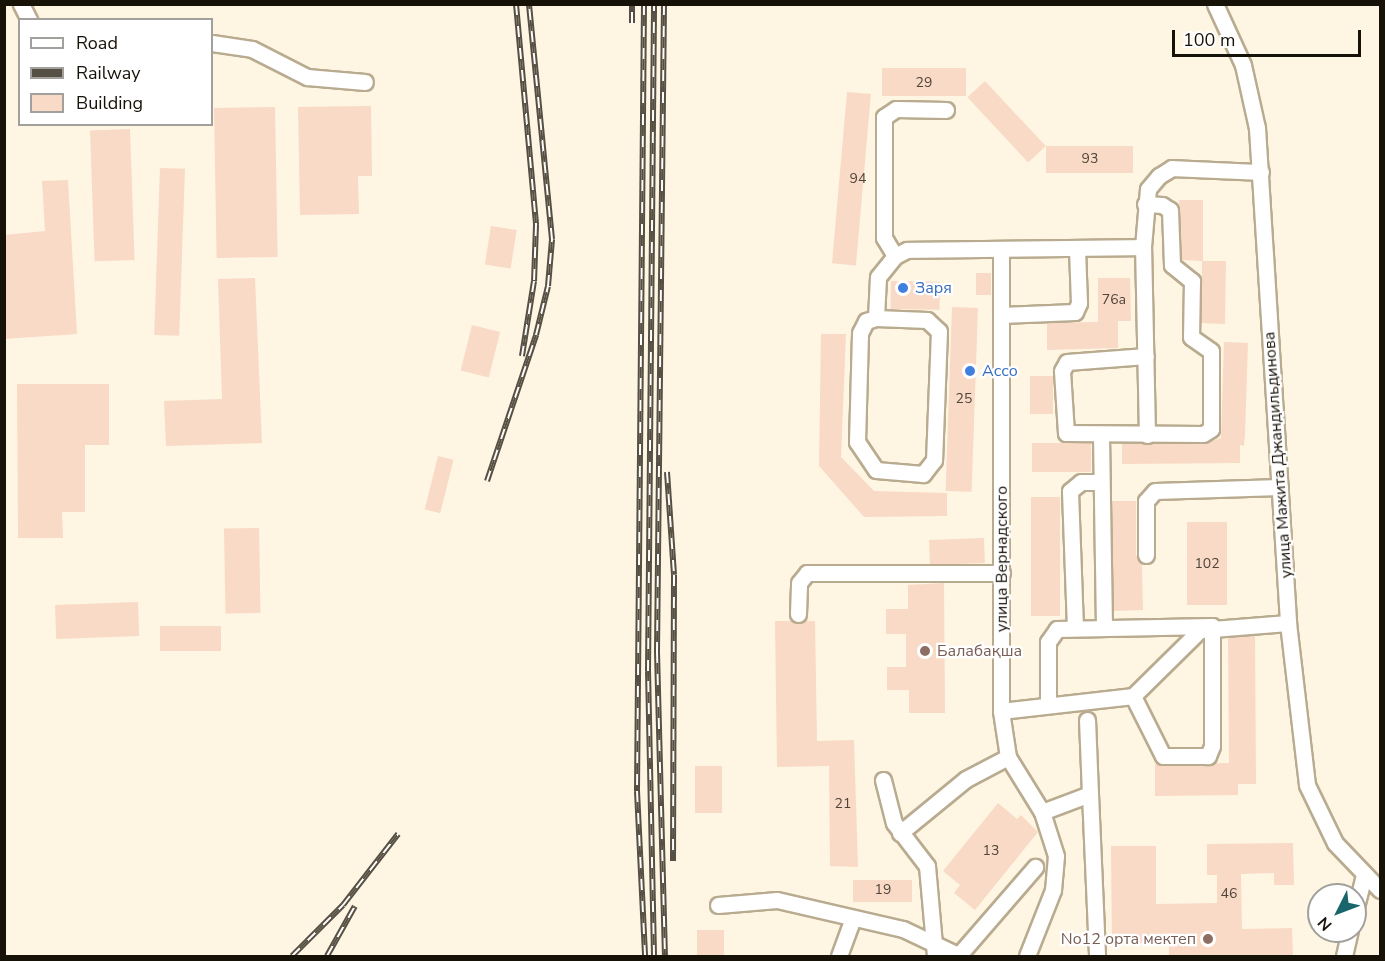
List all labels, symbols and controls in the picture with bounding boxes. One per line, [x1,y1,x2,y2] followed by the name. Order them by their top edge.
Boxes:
[18,18,213,126] legend
[1175,18,1364,56] scale bar
[1183,28,1235,52] text: 100 m
[76,31,118,55] text: Road
[76,61,141,85] text: Railway
[916,75,932,91] house number: 29
[76,91,143,115] text: Building
[1082,151,1098,167] house number: 93
[850,171,866,187] house number: 94
[915,278,952,298] place label: Заря
[896,281,910,295] marker: Заря
[1102,292,1126,308] house number: 76а
[1260,331,1296,579] street label: улица Мажита Джандильдинова
[982,361,1018,381] place label: Ассо
[963,364,977,378] marker: Ассо
[956,391,972,407] house number: 25
[992,486,1012,632] street label: улица Вернадского
[1194,556,1220,572] house number: 102
[937,641,1022,661] place label: Балабақша
[918,644,932,658] marker: Балабақша
[835,796,851,812] house number: 21
[983,843,999,859] house number: 13
[875,882,891,898] house number: 19
[1307,883,1367,943] north arrow
[1221,886,1237,902] house number: 46
[1313,912,1337,936] text: N
[1061,929,1196,949] place label: No12 орта мектеп
[1201,932,1215,946] marker: No12 орта мектеп

